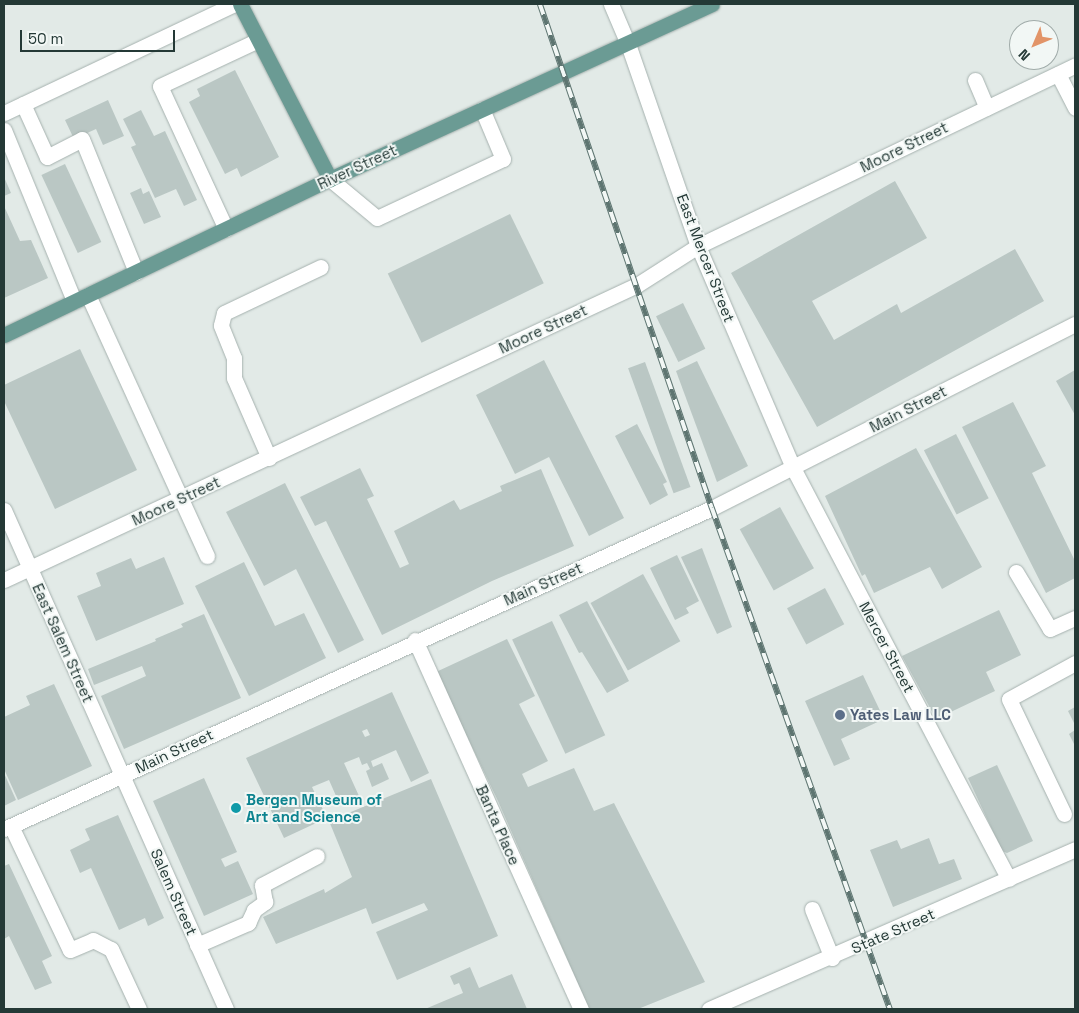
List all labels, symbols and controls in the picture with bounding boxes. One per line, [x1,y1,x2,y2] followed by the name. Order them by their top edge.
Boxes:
[22,20,178,52] scale bar
[1009,20,1059,70] north arrow
[28,29,63,48] text: 50 m
[1014,45,1034,65] text: N
[857,118,951,176] street label: Moore Street
[315,141,399,193] street label: River Street
[673,191,739,325] street label: East Mercer Street
[496,301,590,357] street label: Moore Street
[866,382,950,436] street label: Main Street
[129,473,223,529] street label: Moore Street
[501,559,585,609] street label: Main Street
[29,581,97,705] street label: East Salem Street
[855,598,919,696] street label: Mercer Street
[850,706,951,724] place label: Yates Law LLC
[834,709,846,721] marker: Yates Law LLC
[132,725,216,777] street label: Main Street
[472,782,524,868] street label: Banta Place
[246,790,382,825] place label: Bergen Museum of Art and Science
[230,802,242,814] marker: Bergen Museum of Art and Science
[147,846,201,938] street label: Salem Street
[848,905,938,957] street label: State Street

